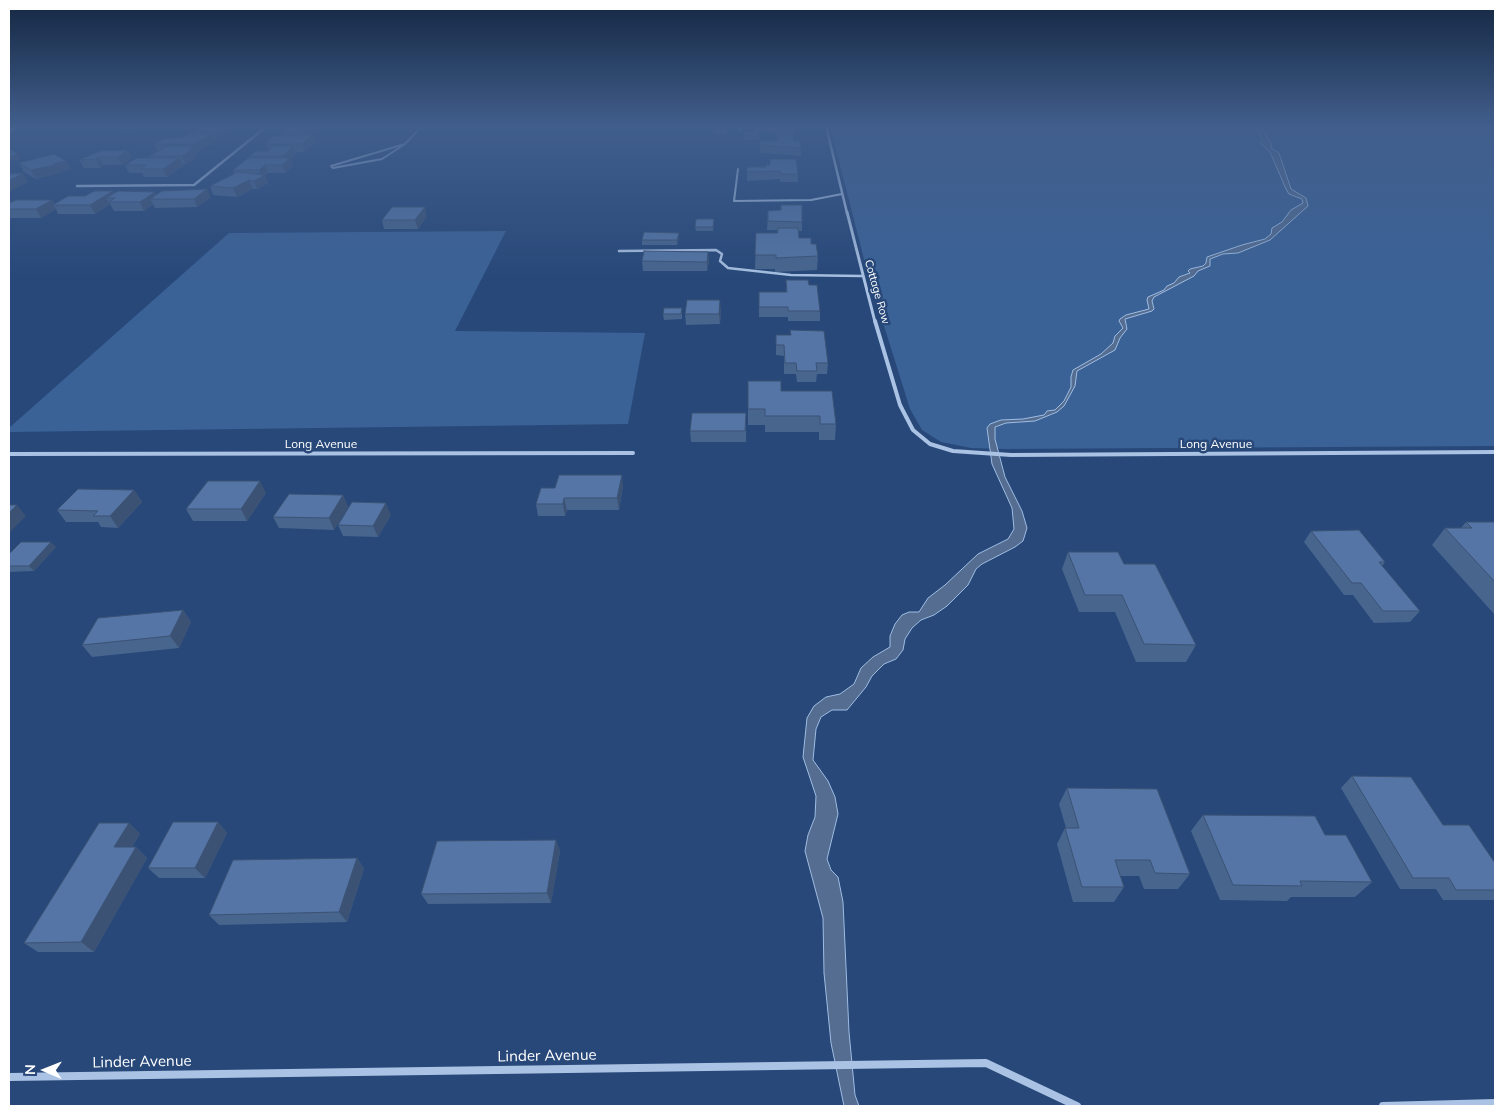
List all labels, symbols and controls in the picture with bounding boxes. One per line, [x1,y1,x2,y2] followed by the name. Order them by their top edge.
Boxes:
[862,258,892,326] street label: Cottage Row
[285,437,357,451] street label: Long Avenue
[1180,437,1252,451] street label: Long Avenue
[20,1045,70,1095] north arrow
[497,1046,597,1066] street label: Linder Avenue
[92,1052,192,1072] street label: Linder Avenue
[21,1064,39,1075] text: N

